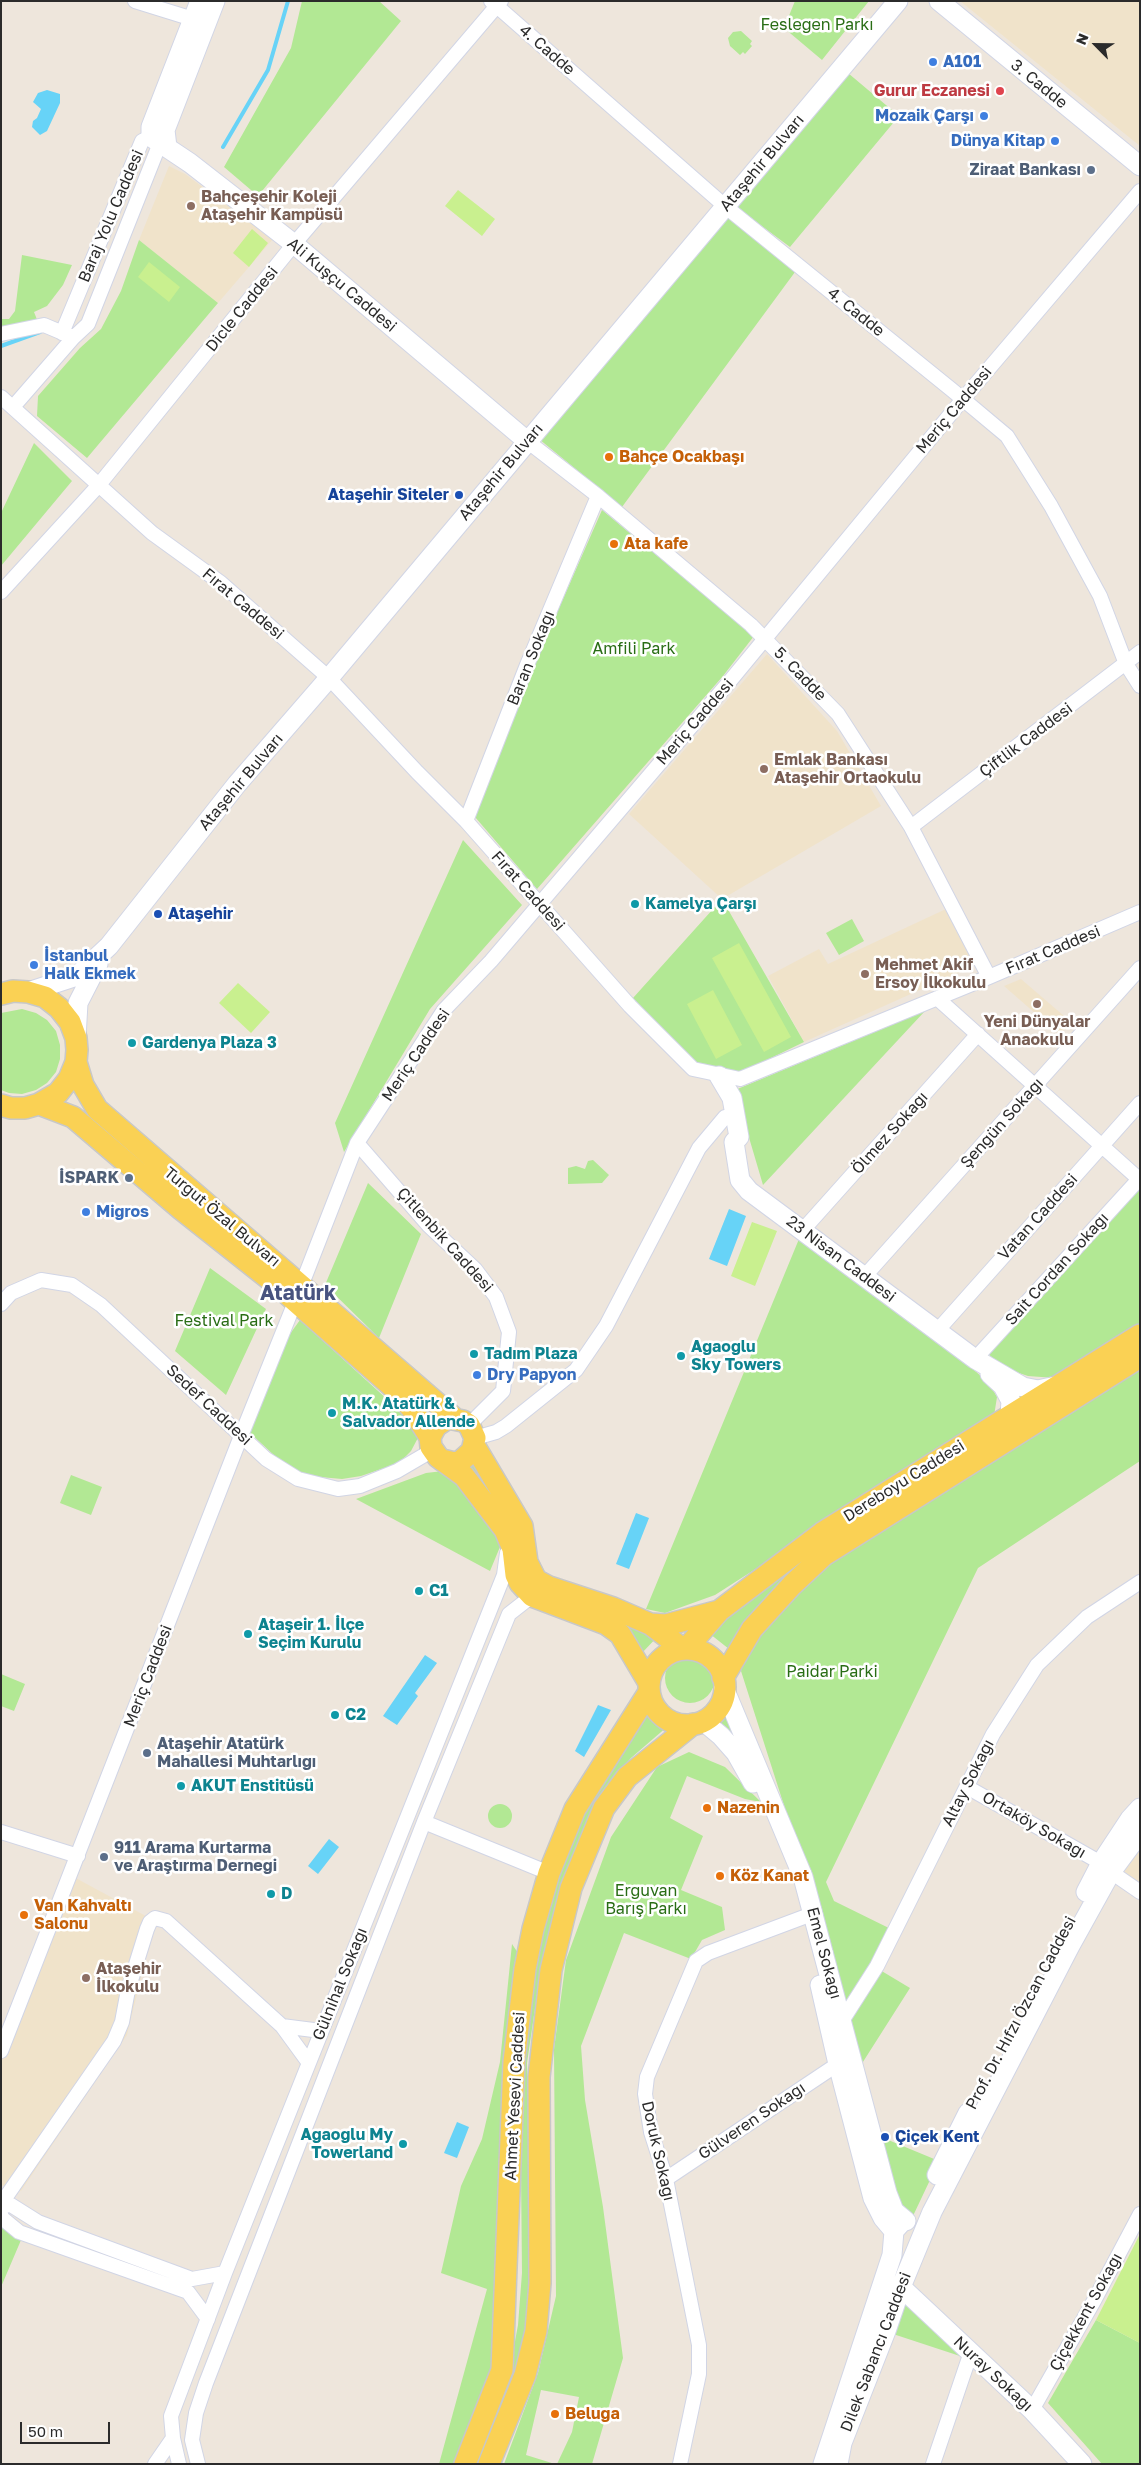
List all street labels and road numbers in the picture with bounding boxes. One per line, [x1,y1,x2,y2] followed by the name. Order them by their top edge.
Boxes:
[515,21,579,79] street label: 4. Cadde
[1007,55,1071,113] street label: 3. Cadde
[716,111,808,215] street label: Ataşehir Bulvarı
[74,147,148,285] street label: Baraj Yolu Caddesi
[283,234,401,336] street label: Ali Kuşçu Caddesi
[202,263,282,355] street label: Dicle Caddesi
[824,283,888,341] street label: 4. Cadde
[912,362,996,458] street label: Meriç Caddesi
[455,420,547,524] street label: Ataşehir Bulvarı
[198,564,288,644] street label: Fırat Caddesi
[503,608,559,708] street label: Baran Sokağı
[770,643,830,705] street label: 5. Cadde
[652,675,738,769] street label: Meriç Caddesi
[976,699,1076,781] street label: Çiftlik Caddesi
[195,730,287,834] street label: Ataşehir Bulvarı
[487,847,569,935] street label: Fırat Caddesi
[1003,921,1103,979] street label: Fırat Caddesi
[378,1005,454,1105] street label: Meriç Caddesi
[957,1074,1047,1172] street label: Şengün Sokağı
[848,1088,932,1178] street label: Ölmez Sokağı
[160,1163,284,1271] street label: Turgut Özal Bulvarı
[994,1170,1082,1264] street label: Vatan Caddesi
[393,1184,497,1296] street label: Çitlenbik Caddesi
[1001,1209,1113,1329] street label: Sait Cordan Sokağı
[782,1212,900,1306] street label: 23 Nisan Caddesi
[162,1360,256,1450] street label: Sedef Caddesi
[840,1436,968,1526] street label: Dereboyu Caddesi
[120,1622,176,1730] street label: Meriç Caddesi
[938,1736,998,1830] street label: Altay Sokağı
[979,1788,1089,1862] street label: Ortaköy Sokağı
[803,1905,845,2001] street label: Emel Sokağı
[962,1913,1080,2113] street label: Prof. Dr. Hıfzı Özcan Caddesi
[309,1925,371,2043] street label: Gülnihal Sokağı
[501,2011,529,2181] street label: Ahmet Yesevi Caddesi
[695,2078,809,2164] street label: Gülveren Sokağı
[637,2099,679,2203] street label: Doruk Sokağı
[1046,2250,1126,2374] street label: Çiçekkent Sokağı
[837,2269,915,2435] street label: Dilek Sabancı Caddesi
[949,2332,1037,2416] street label: Nuray Sokağı

